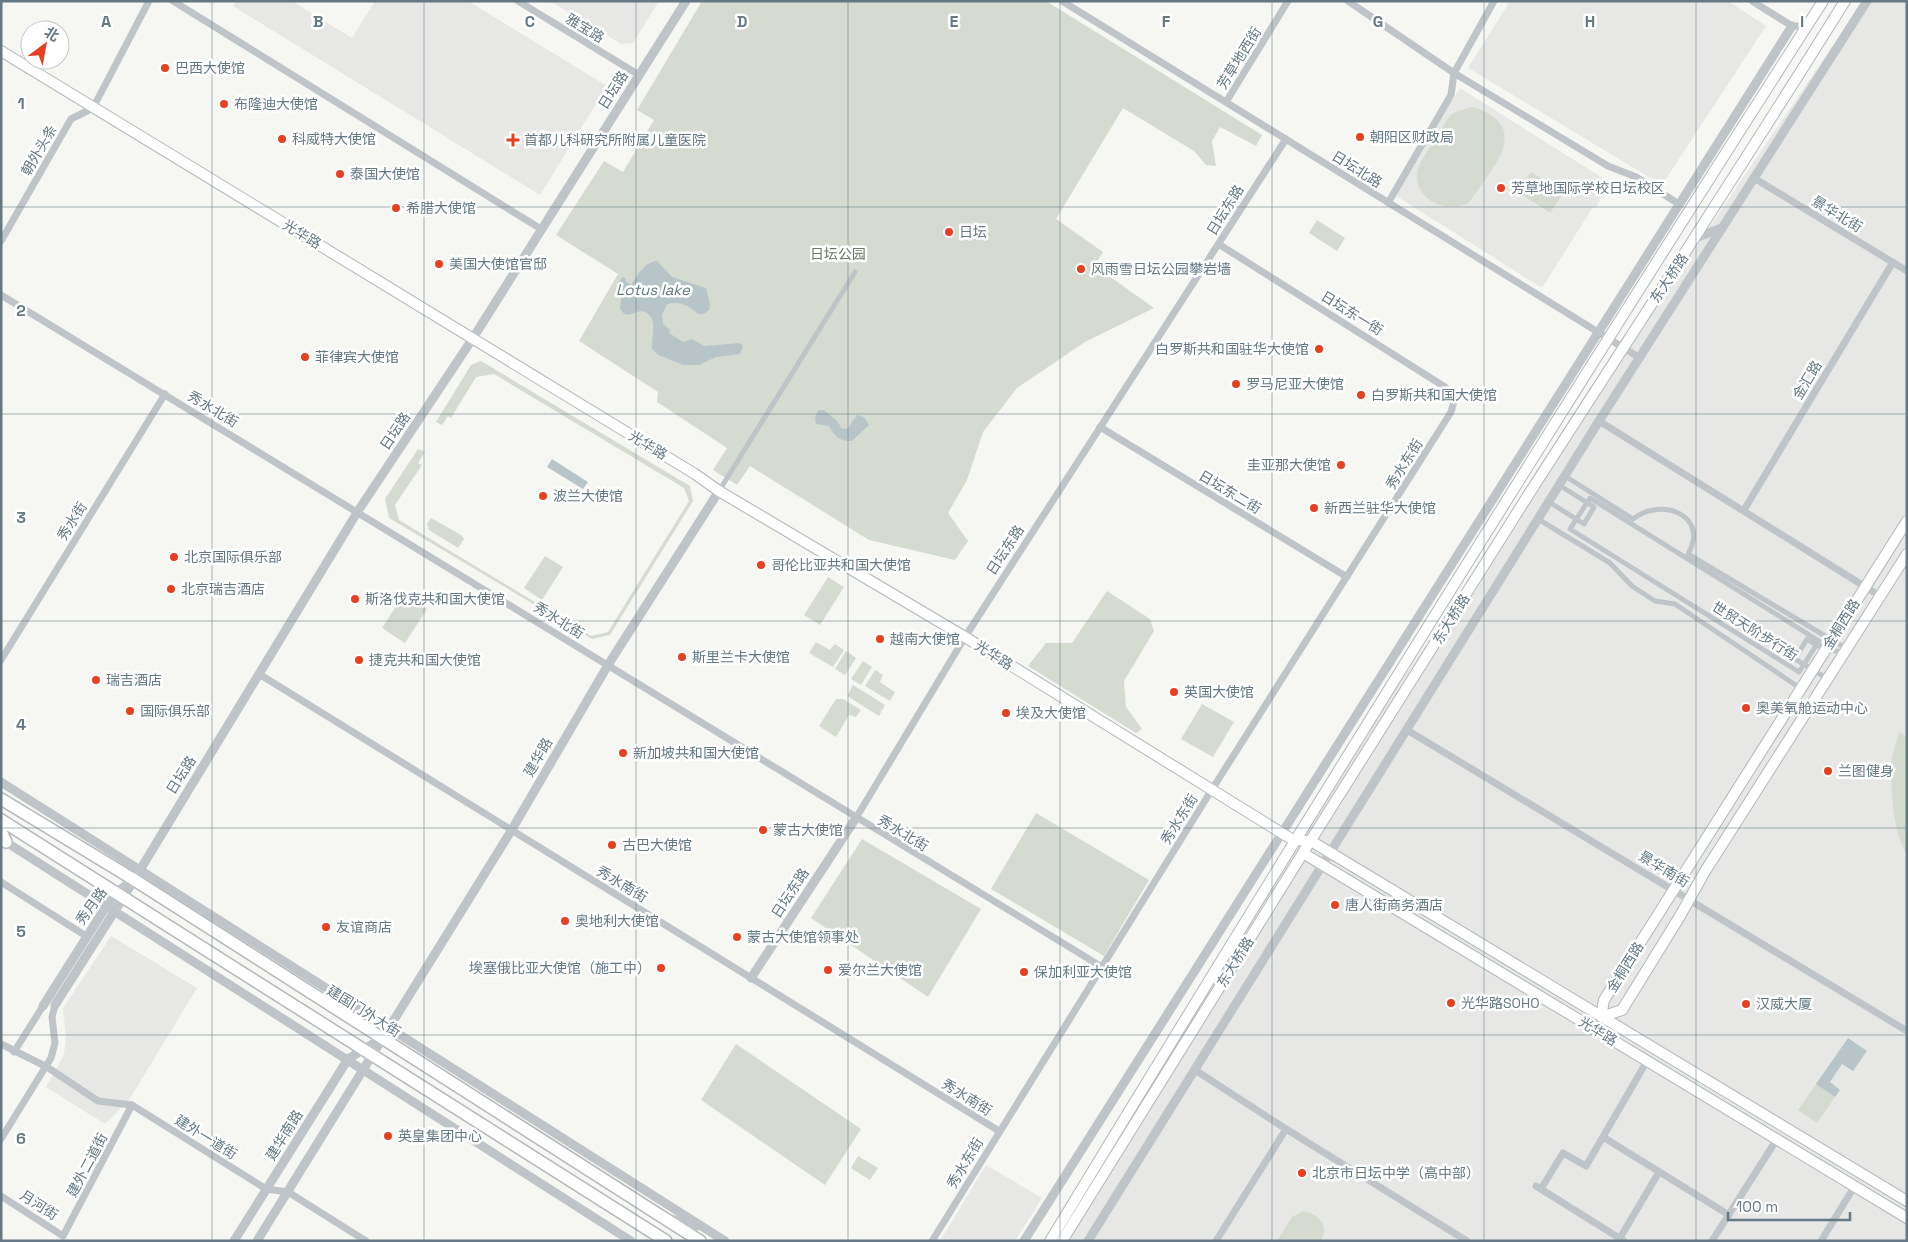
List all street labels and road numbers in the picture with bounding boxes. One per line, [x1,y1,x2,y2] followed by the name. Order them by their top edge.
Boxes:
[562,9,608,47] street label: 雅宝路
[1213,24,1265,92] street label: 芳草地西街
[594,67,632,113] street label: 日坛路
[17,121,61,179] street label: 朝外头条
[1328,147,1386,191] street label: 日坛北路
[1203,181,1247,239] street label: 日坛东路
[1808,192,1866,236] street label: 景华北街
[279,215,325,253] street label: 光华路
[1646,250,1692,306] street label: 东大桥路
[1318,287,1386,339] street label: 日坛东一街
[1788,357,1826,403] street label: 金汇路
[184,387,242,431] street label: 秀水北街
[376,409,414,453] street label: 日坛路
[625,426,671,464] street label: 光华路
[1382,435,1426,493] street label: 秀水东街
[1195,466,1265,518] street label: 日坛东二街
[53,498,91,544] street label: 秀水街
[982,522,1028,578] street label: 日坛东路
[1429,590,1473,648] street label: 东大桥路
[1819,595,1863,653] street label: 金桐西路
[1709,597,1801,665] street label: 世贸天阶步行街
[530,598,588,642] street label: 秀水北街
[971,636,1017,674] street label: 光华路
[520,734,556,780] street label: 建华路
[162,752,200,798] street label: 日坛路
[1157,790,1201,848] street label: 秀水东街
[874,811,932,855] street label: 秀水北街
[1635,847,1693,891] street label: 景华南街
[593,862,651,906] street label: 秀水南街
[767,865,813,921] street label: 日坛东路
[71,884,111,928] street label: 秀月路
[1213,933,1257,991] street label: 东大桥路
[1603,938,1647,996] street label: 金桐西路
[324,981,404,1041] street label: 建国门外大街
[1575,1012,1621,1050] street label: 光华路
[938,1075,996,1119] street label: 秀水南街
[262,1106,306,1164] street label: 建华南路
[172,1111,240,1163] street label: 建外一道街
[63,1130,111,1200] street label: 建外二道街
[943,1134,987,1192] street label: 秀水东街
[16,1186,62,1224] street label: 月河街

